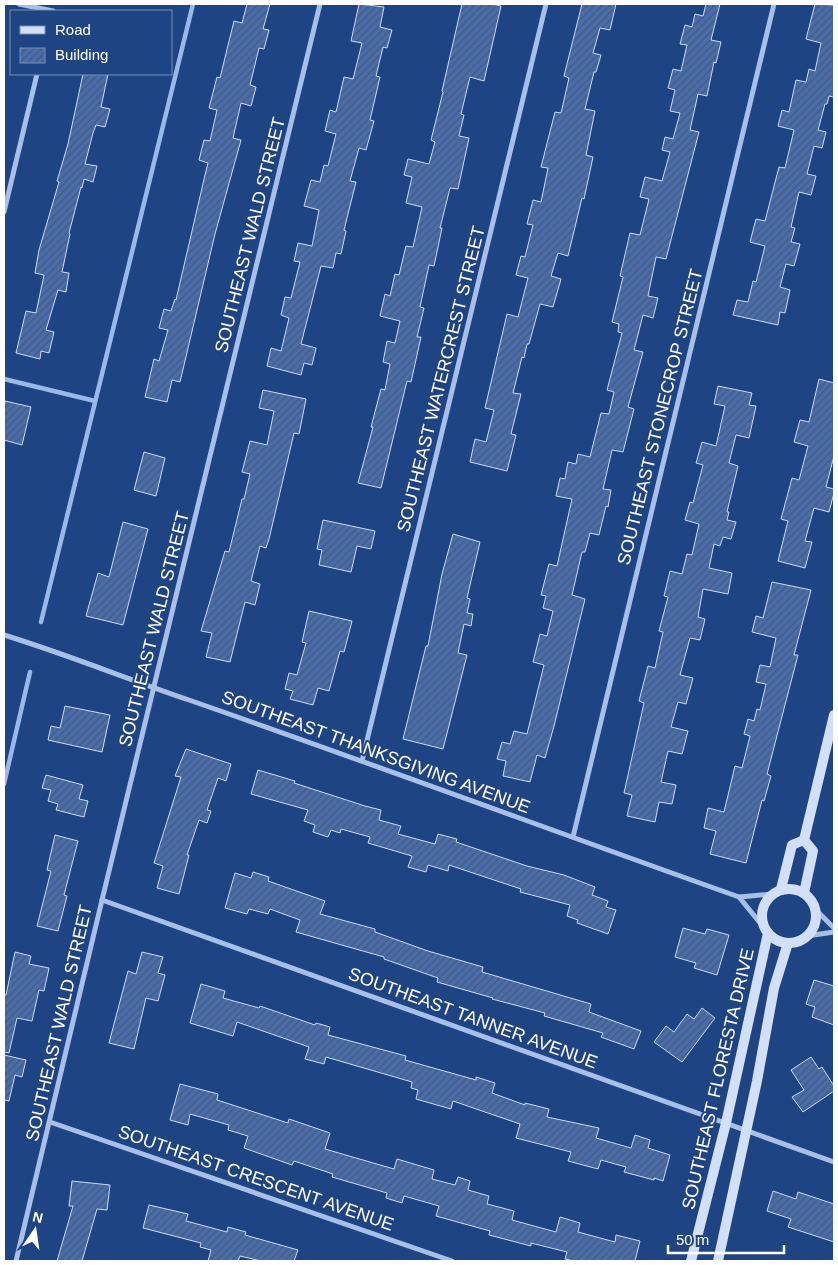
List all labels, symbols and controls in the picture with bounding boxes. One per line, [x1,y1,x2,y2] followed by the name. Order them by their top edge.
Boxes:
[10,10,172,75] legend
[55,21,91,38] text: Road
[55,46,108,63] text: Building
[211,115,289,355] street label: SOUTHEAST WALD STREET
[393,224,489,534] street label: SOUTHEAST WATERCREST STREET
[614,267,706,567] street label: SOUTHEAST STONECROP STREET
[115,509,193,749] street label: SOUTHEAST WALD STREET
[219,687,533,817] street label: SOUTHEAST THANKSGIVING AVENUE
[22,903,96,1143] street label: SOUTHEAST WALD STREET
[678,946,758,1212] street label: SOUTHEAST FLORESTA DRIVE
[346,964,600,1072] street label: SOUTHEAST TANNER AVENUE
[116,1121,396,1235] street label: SOUTHEAST CRESCENT AVENUE
[10,1205,60,1255] north arrow
[31,1208,45,1226] text: N
[668,1222,784,1254] scale bar
[676,1231,709,1248] text: 50 m

